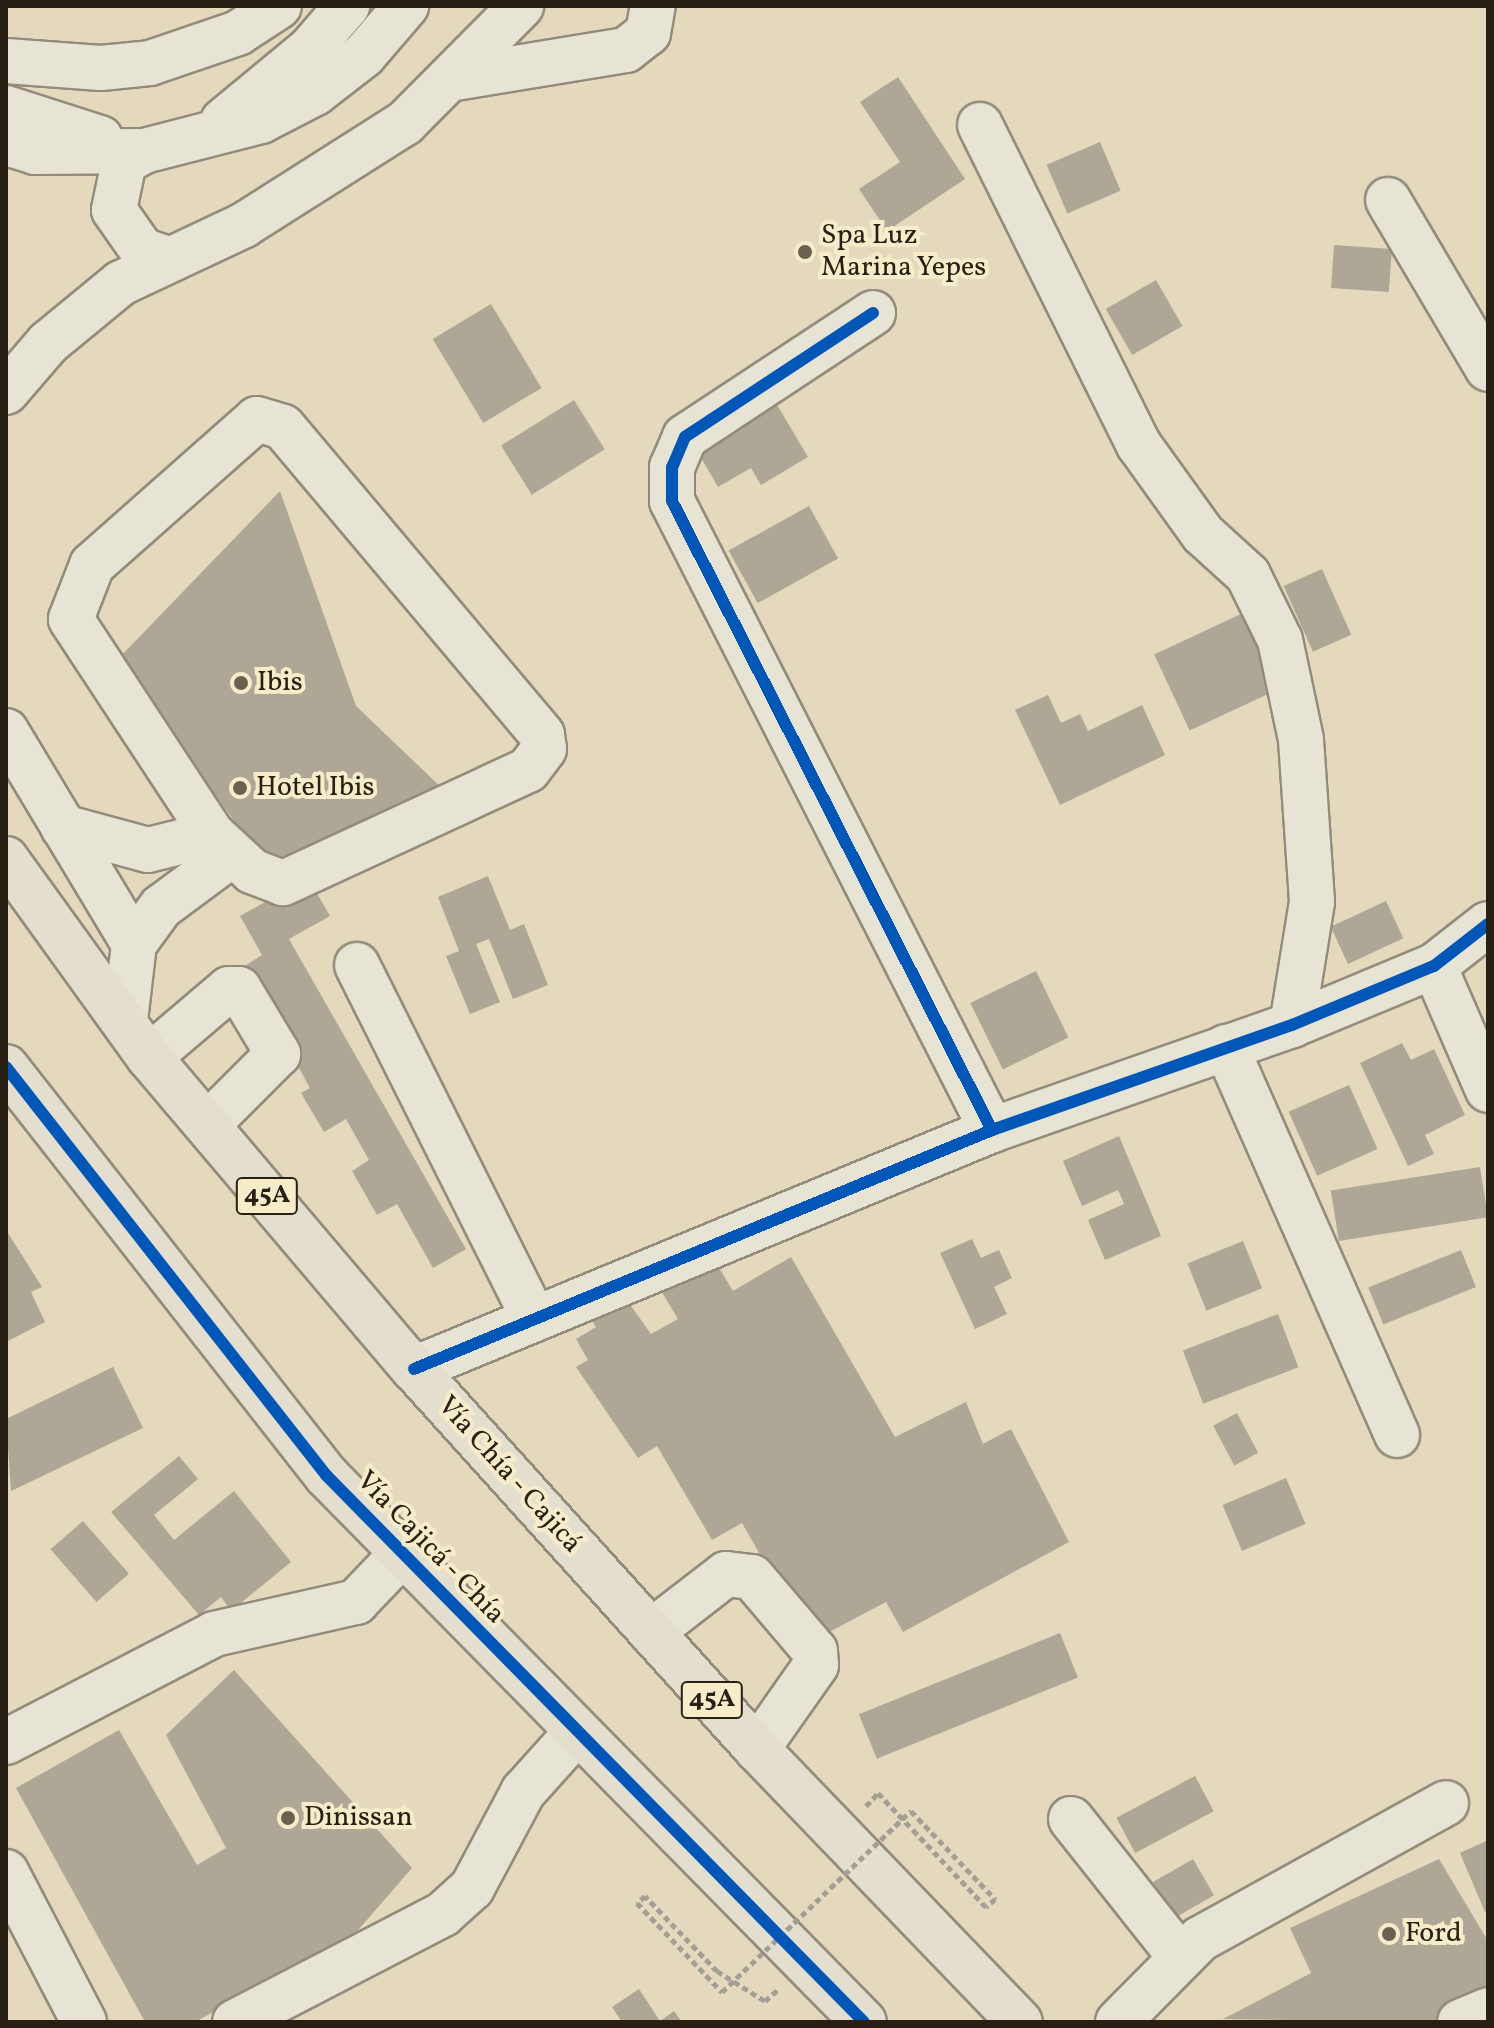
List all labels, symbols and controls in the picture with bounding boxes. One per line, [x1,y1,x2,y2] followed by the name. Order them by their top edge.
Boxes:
[821,219,987,285] place label: Spa Luz Marina Yepes
[796,243,814,261] marker: Spa Luz Marina Yepes
[257,666,303,700] place label: Ibis
[232,674,250,692] marker: Ibis
[256,771,374,805] place label: Hotel Ibis
[231,779,249,797] marker: Hotel Ibis
[235,1174,299,1218] road number: 45A
[429,1389,589,1561] street label: Vía Chía - Cajicá
[348,1464,512,1632] street label: Vía Cajicá - Chía
[680,1678,744,1722] road number: 45A
[304,1801,413,1835] place label: Dinissan
[279,1809,297,1827] marker: Dinissan
[1405,1917,1462,1951] place label: Ford
[1380,1925,1398,1943] marker: Ford

